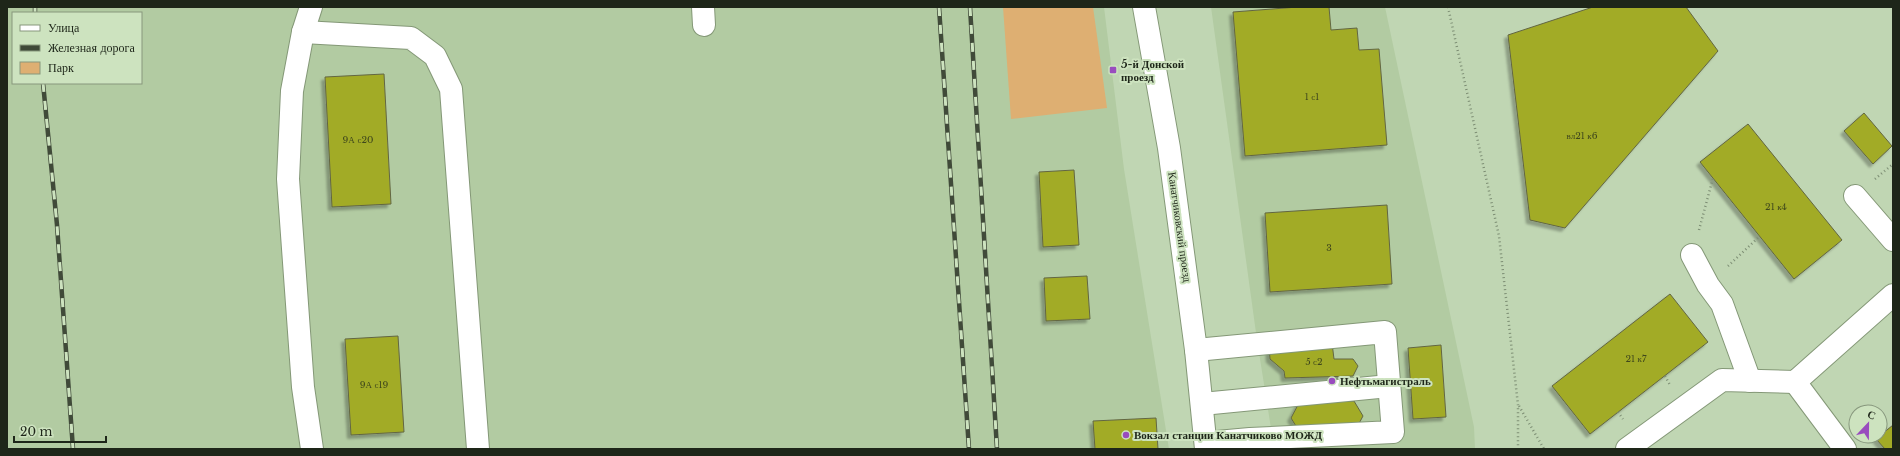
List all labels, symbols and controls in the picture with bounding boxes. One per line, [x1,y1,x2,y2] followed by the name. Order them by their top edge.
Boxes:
[12,12,142,84] legend
[48,20,80,35] text: Улица
[48,40,135,55] text: Железная дорога
[1121,57,1185,84] place label: 5-й Донской проезд
[48,60,74,75] text: Парк
[1108,65,1118,75] marker: 5-й Донской проезд
[1305,91,1319,102] house number: 1 с1
[1567,130,1598,141] house number: вл21 к6
[343,134,373,145] house number: 9А с20
[1165,171,1195,283] street label: Канатчиковский проезд
[1765,201,1787,212] house number: 21 к4
[1326,242,1332,253] house number: 3
[1625,353,1647,364] house number: 21 к7
[1305,356,1323,367] house number: 5 с2
[1340,374,1431,388] place label: Нефтьмагистраль
[1327,376,1337,386] marker: Нефтьмагистраль
[360,379,389,390] house number: 9А с19
[1848,404,1888,444] north arrow
[1865,407,1878,423] text: С
[14,418,106,444] scale bar
[20,424,52,439] text: 20 m
[1134,428,1322,442] place label: Вокзал станции Канатчиково МОЖД
[1121,430,1131,440] marker: Вокзал станции Канатчиково МОЖД

